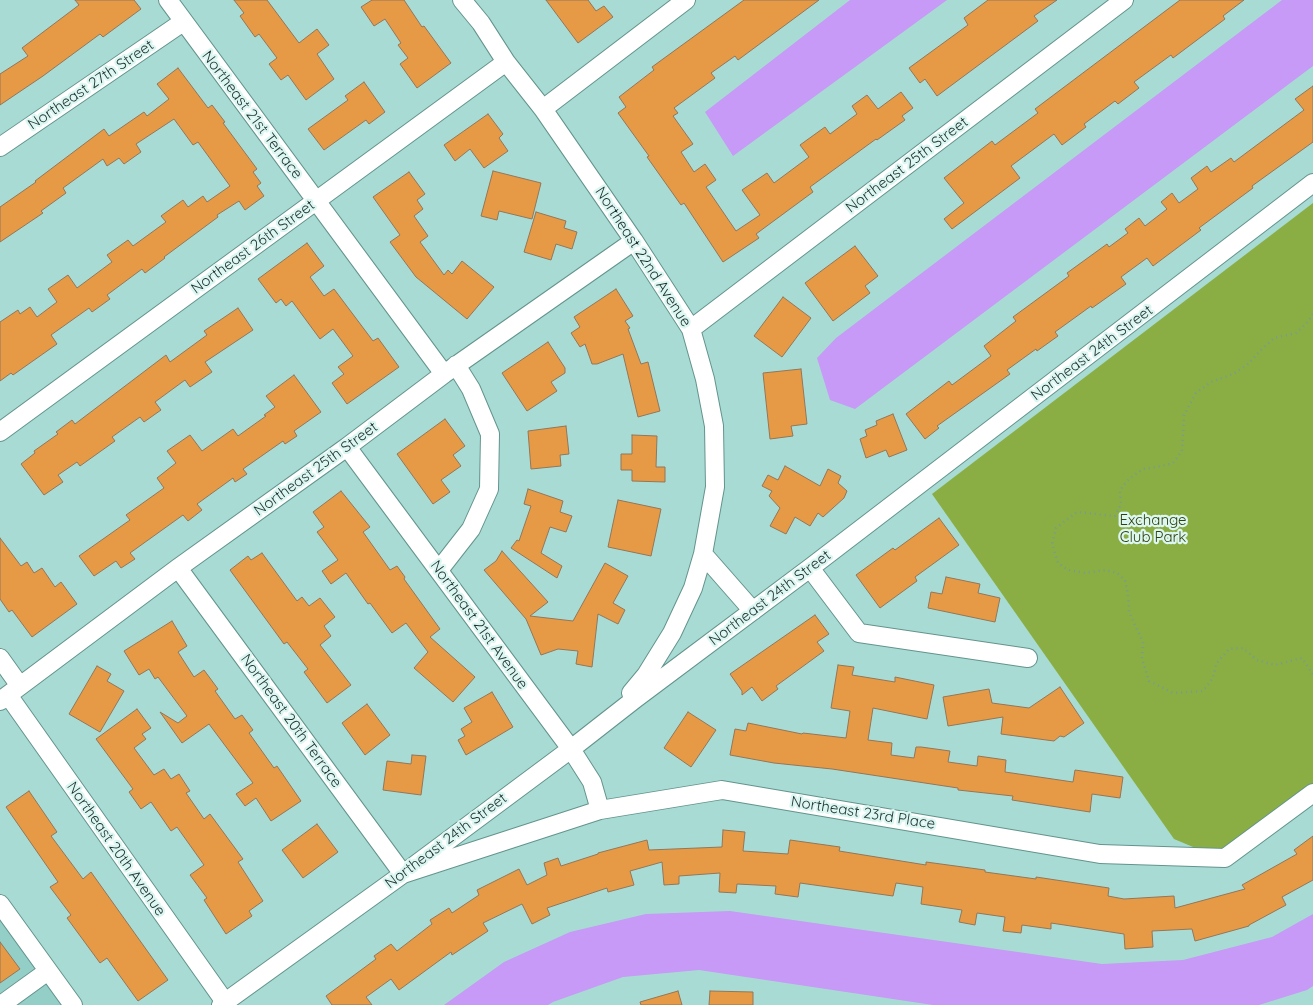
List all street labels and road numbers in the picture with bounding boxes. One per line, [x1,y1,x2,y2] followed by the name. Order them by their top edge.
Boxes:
[25,36,157,134] street label: Northeast 27th Street
[198,47,306,183] street label: Northeast 21st Terrace
[842,113,972,217] street label: Northeast 25th Street
[591,184,695,330] street label: Northeast 22nd Avenue
[188,196,318,298] street label: Northeast 26th Street
[1028,301,1156,405] street label: Northeast 24th Street
[251,418,381,520] street label: Northeast 25th Street
[706,546,834,650] street label: Northeast 24th Street
[426,557,532,693] street label: Northeast 21st Avenue
[237,651,345,791] street label: Northeast 20th Terrace
[63,779,169,919] street label: Northeast 20th Avenue
[382,789,510,893] street label: Northeast 24th Street
[790,793,936,833] street label: Northeast 23rd Place

